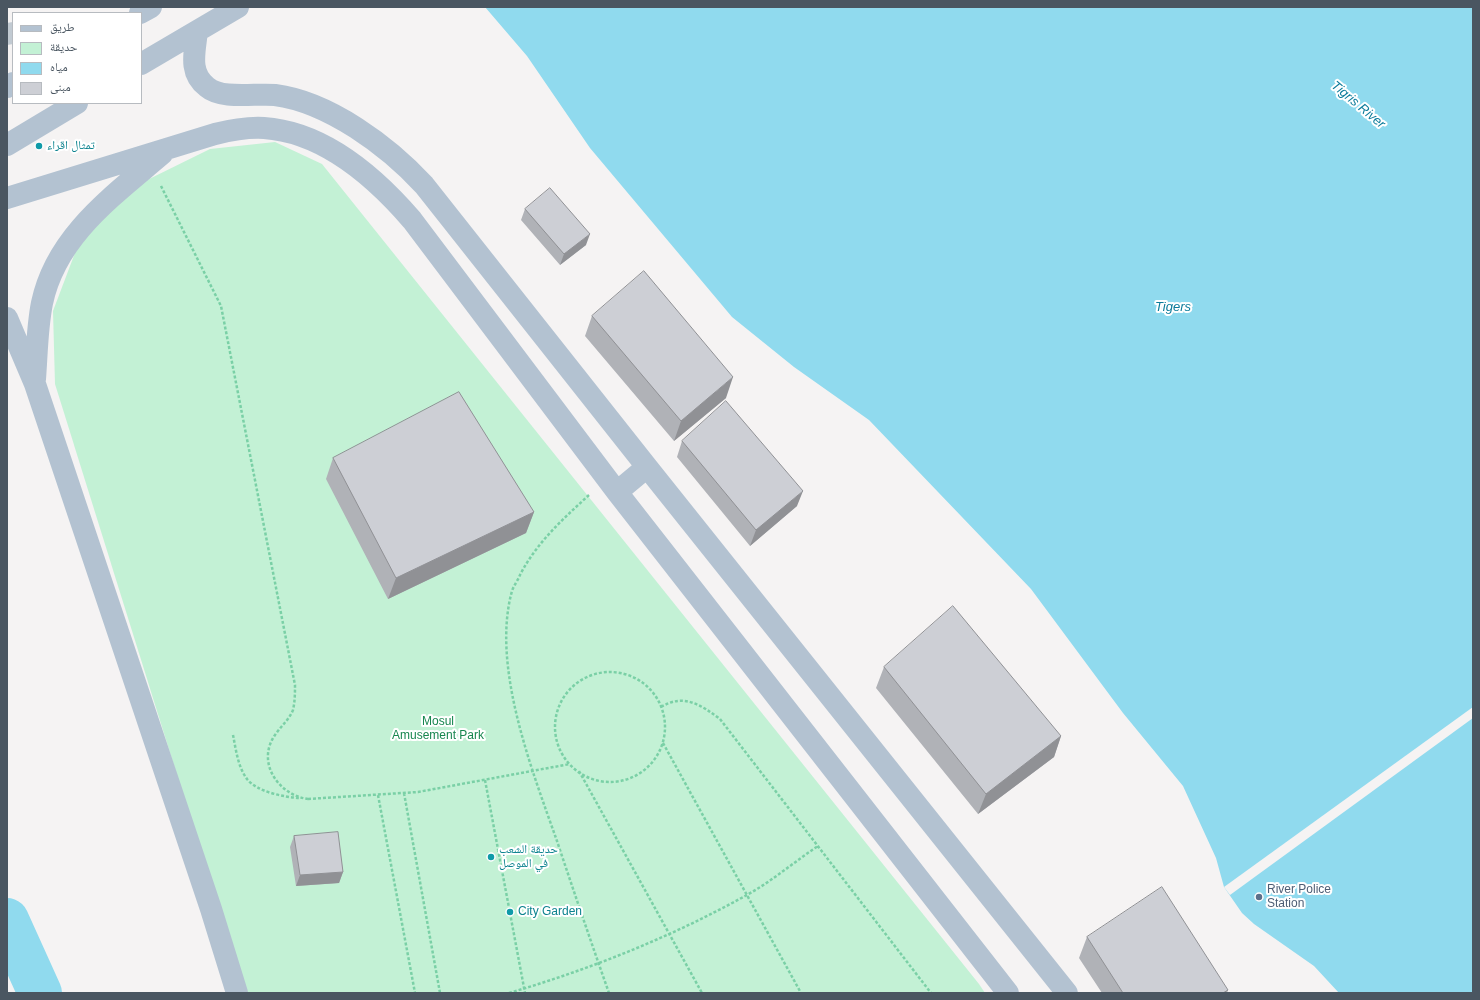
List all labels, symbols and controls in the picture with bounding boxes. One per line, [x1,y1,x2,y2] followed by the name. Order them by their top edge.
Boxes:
[12,12,142,104] legend
[50,20,75,34] text: طريق
[50,40,78,54] text: حديقة
[50,60,68,74] text: مياه
[1328,78,1388,132] water label: Tigris River
[50,80,71,94] text: مبنى
[47,139,95,153] place label: تمثال اقراء
[34,141,44,151] marker: تمثال اقراء
[1155,299,1191,315] water label: Tigers
[392,715,484,743] park label: Mosul Amusement Park
[499,843,558,871] place label: حديقة الشعب في الموصل
[486,852,496,862] marker: حديقة الشعب في الموصل
[1267,883,1331,911] place label: River Police Station
[1254,892,1264,902] marker: River Police Station
[518,905,582,919] place label: City Garden
[505,907,515,917] marker: City Garden

